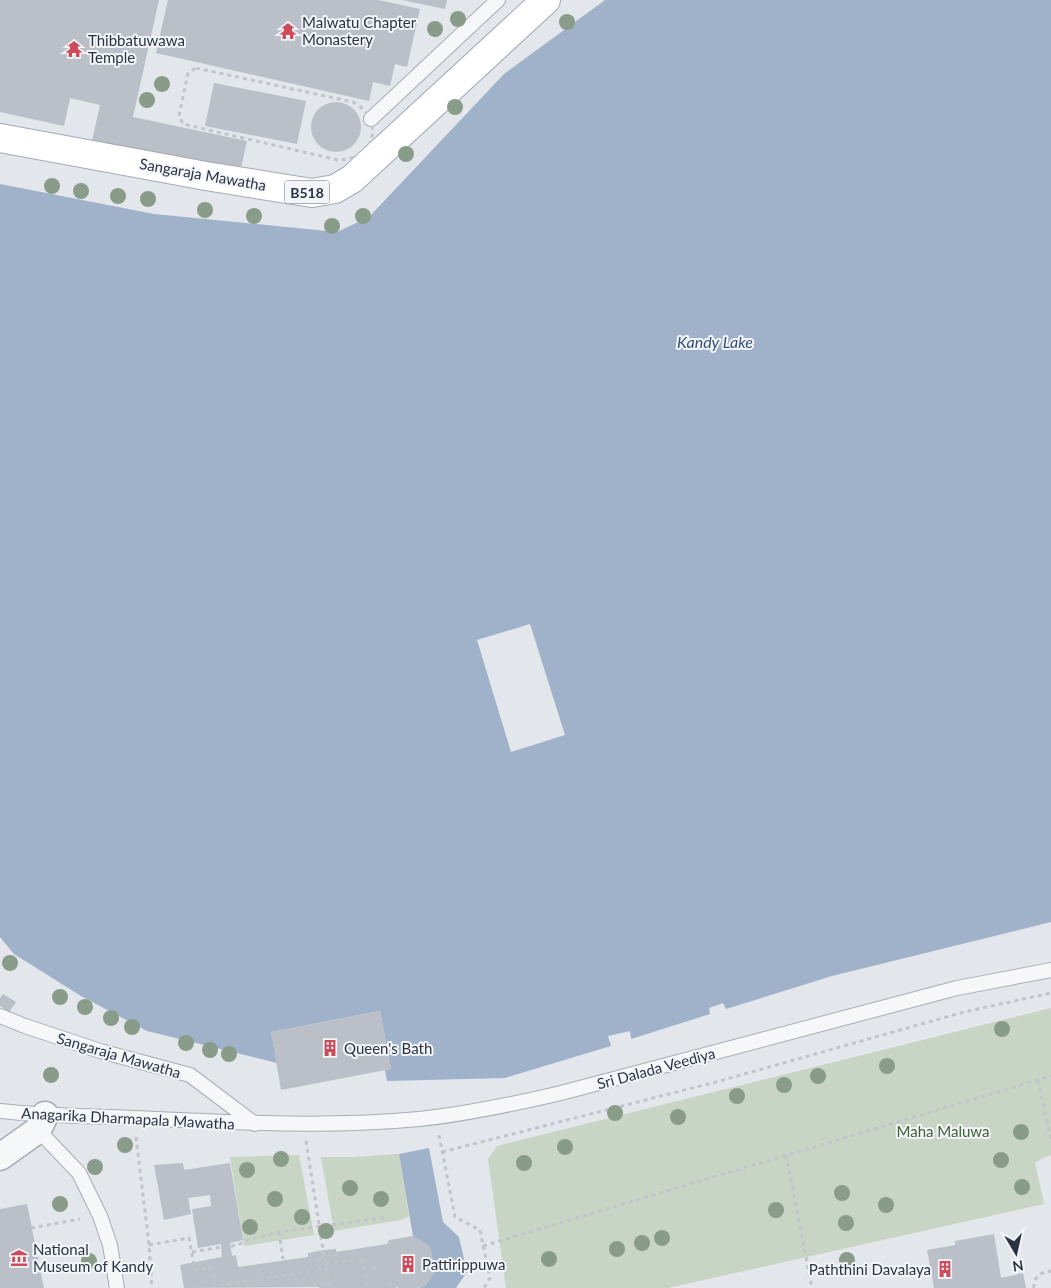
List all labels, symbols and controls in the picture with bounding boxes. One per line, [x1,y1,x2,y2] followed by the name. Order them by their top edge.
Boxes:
[302,13,417,48] place label: Malwatu Chapter Monastery
[278,21,298,41] temple icon: Malwatu Chapter Monastery
[88,31,185,66] place label: Thibbatuwawa Temple
[64,39,84,59] temple icon: Thibbatuwawa Temple
[138,154,268,194] street label: Sangaraja Mawatha
[284,180,330,203] road number: B518
[677,332,753,351] water label: Kandy Lake
[55,1029,183,1081] street label: Sangaraja Mawatha
[320,1038,340,1058] building icon: Queen's Bath
[344,1039,432,1057] place label: Queen's Bath
[595,1044,717,1092] street label: Sri Dalada Veediya
[21,1103,235,1133] street label: Anagarika Dharmapala Mawatha
[896,1122,990,1140] park label: Maha Maluwa
[991,1228,1041,1278] north arrow
[33,1240,153,1275] place label: National Museum of Kandy
[9,1248,29,1268] museum icon: National Museum of Kandy
[398,1254,418,1274] building icon: Pattirippuwa
[422,1255,505,1273] place label: Pattirippuwa
[1011,1257,1025,1276] text: N
[935,1259,955,1279] building icon: Paththini Davalaya
[809,1260,931,1278] place label: Paththini Davalaya

